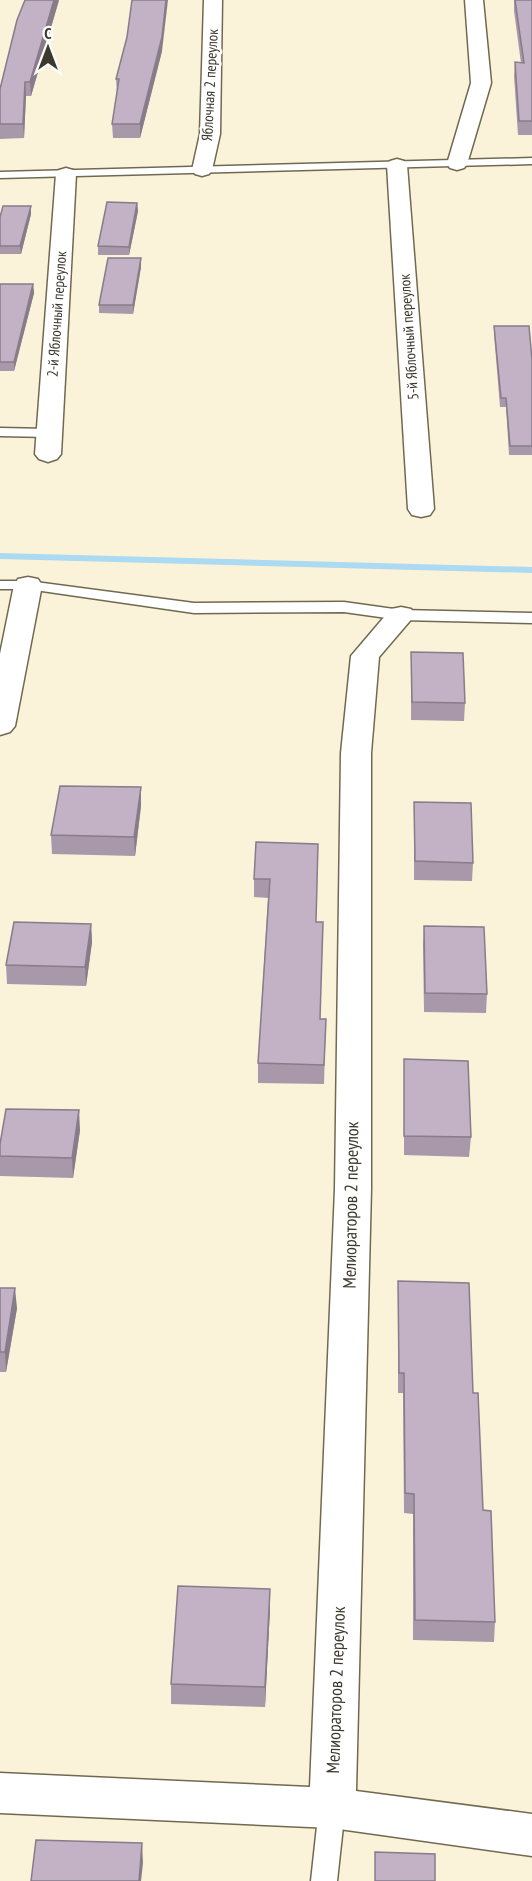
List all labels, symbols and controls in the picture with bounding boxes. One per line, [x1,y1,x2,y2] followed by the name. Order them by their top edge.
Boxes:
[18,18,78,78] north arrow
[44,23,52,43] text: С
[197,28,222,142] street label: Яблочная 2 переулок
[43,250,70,378] street label: 2-й Яблочный переулок
[395,273,422,401] street label: 5-й Яблочный переулок
[338,1121,363,1289] street label: Мелиораторов 2 переулок
[321,1606,350,1774] street label: Мелиораторов 2 переулок

